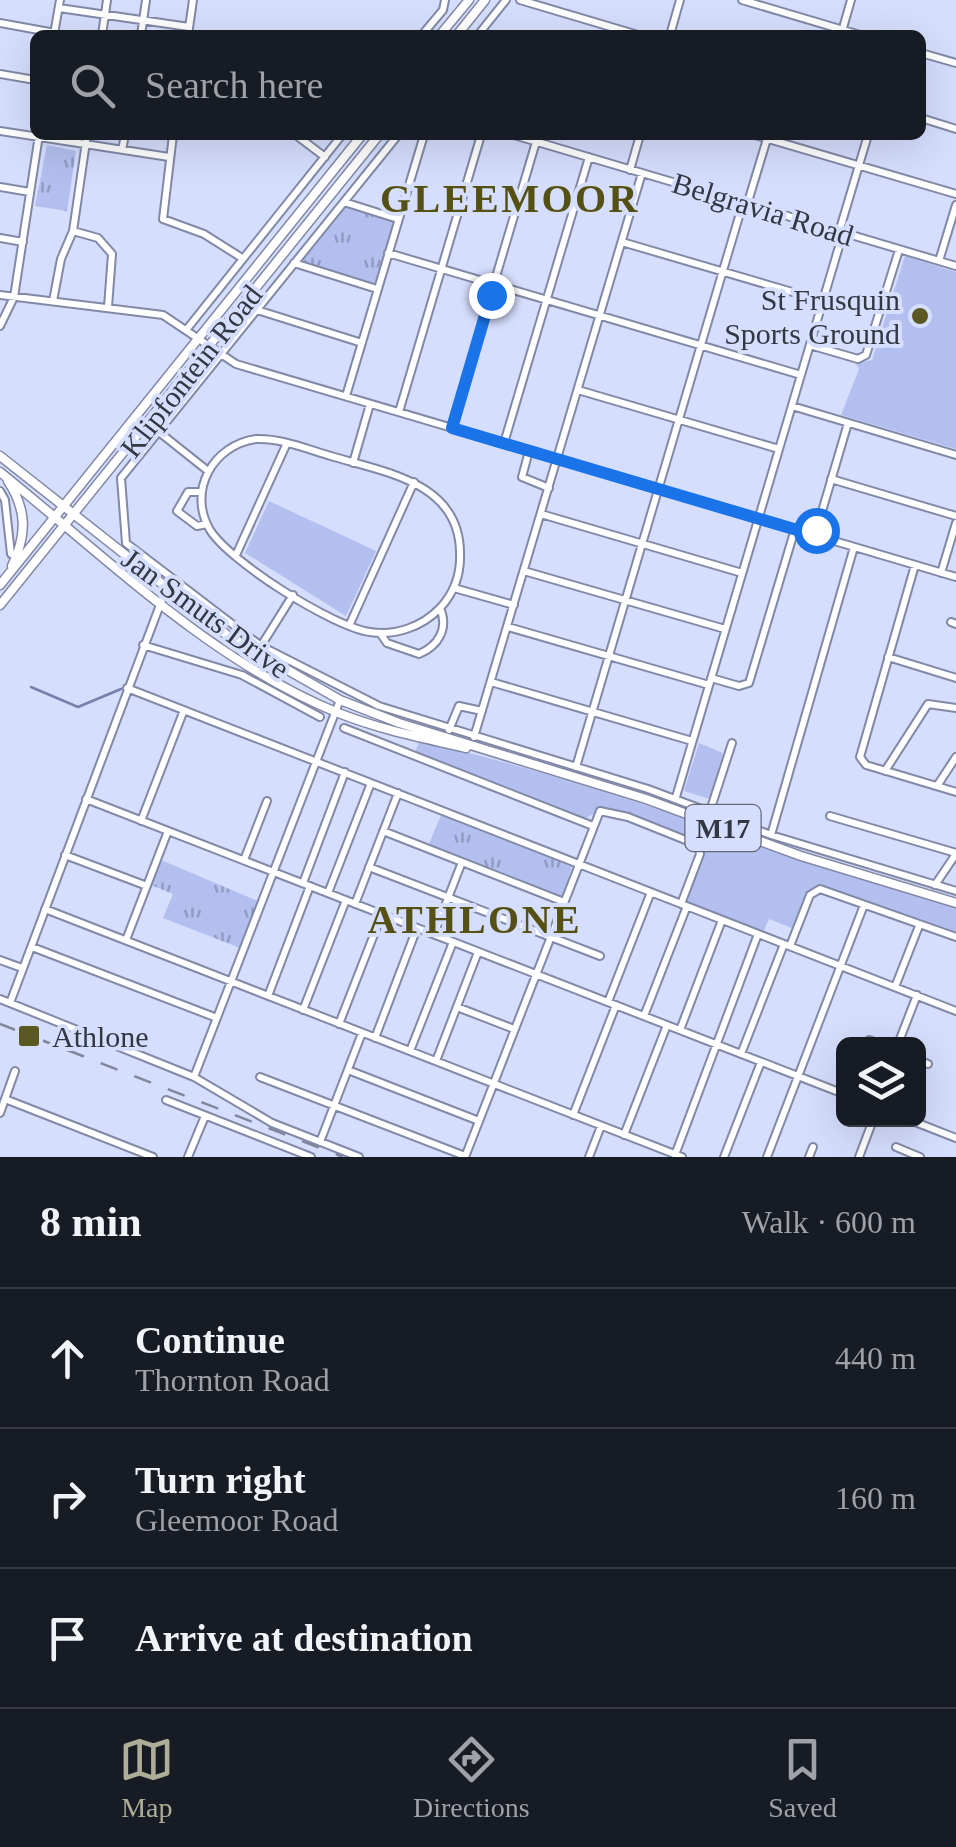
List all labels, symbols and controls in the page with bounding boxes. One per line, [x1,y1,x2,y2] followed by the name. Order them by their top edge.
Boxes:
[30,30,926,140] search box
[65,58,120,113] icon: search
[145,64,323,106] text: Search here
[669,166,857,252] street label: Belgravia Road
[380,176,640,221] district label: GLEEMOOR
[469,273,515,319] route end
[114,278,268,464] street label: Klipfontein Road
[724,283,900,350] place label: St Frusquin Sports Ground
[909,305,931,327] marker: St Frusquin Sports Ground
[794,508,840,554] route start
[116,541,296,685] street label: Jan Smuts Drive
[686,805,760,851] road number: M17
[368,897,582,942] district label: ATHLONE
[52,1020,149,1053] place label: Athlone
[16,1023,42,1049] marker: Athlone
[836,1037,926,1127] map controls
[836,1037,926,1127] button: layers
[40,1199,142,1245] text: 8 min
[742,1204,916,1240] text: Walk · 600 m
[135,1319,285,1361] text: Continue
[40,1331,95,1386] icon: ahead
[835,1340,916,1376] text: 440 m
[135,1362,330,1398] text: Thornton Road
[135,1459,306,1501] text: Turn right
[40,1471,95,1526] icon: right
[835,1480,916,1516] text: 160 m
[135,1502,339,1538] text: Gleemoor Road
[40,1611,95,1666] icon: arrive
[135,1617,473,1659] text: Arrive at destination
[119,1732,174,1824] tab: Map
[413,1732,530,1824] tab: Directions
[768,1732,837,1824] tab: Saved

